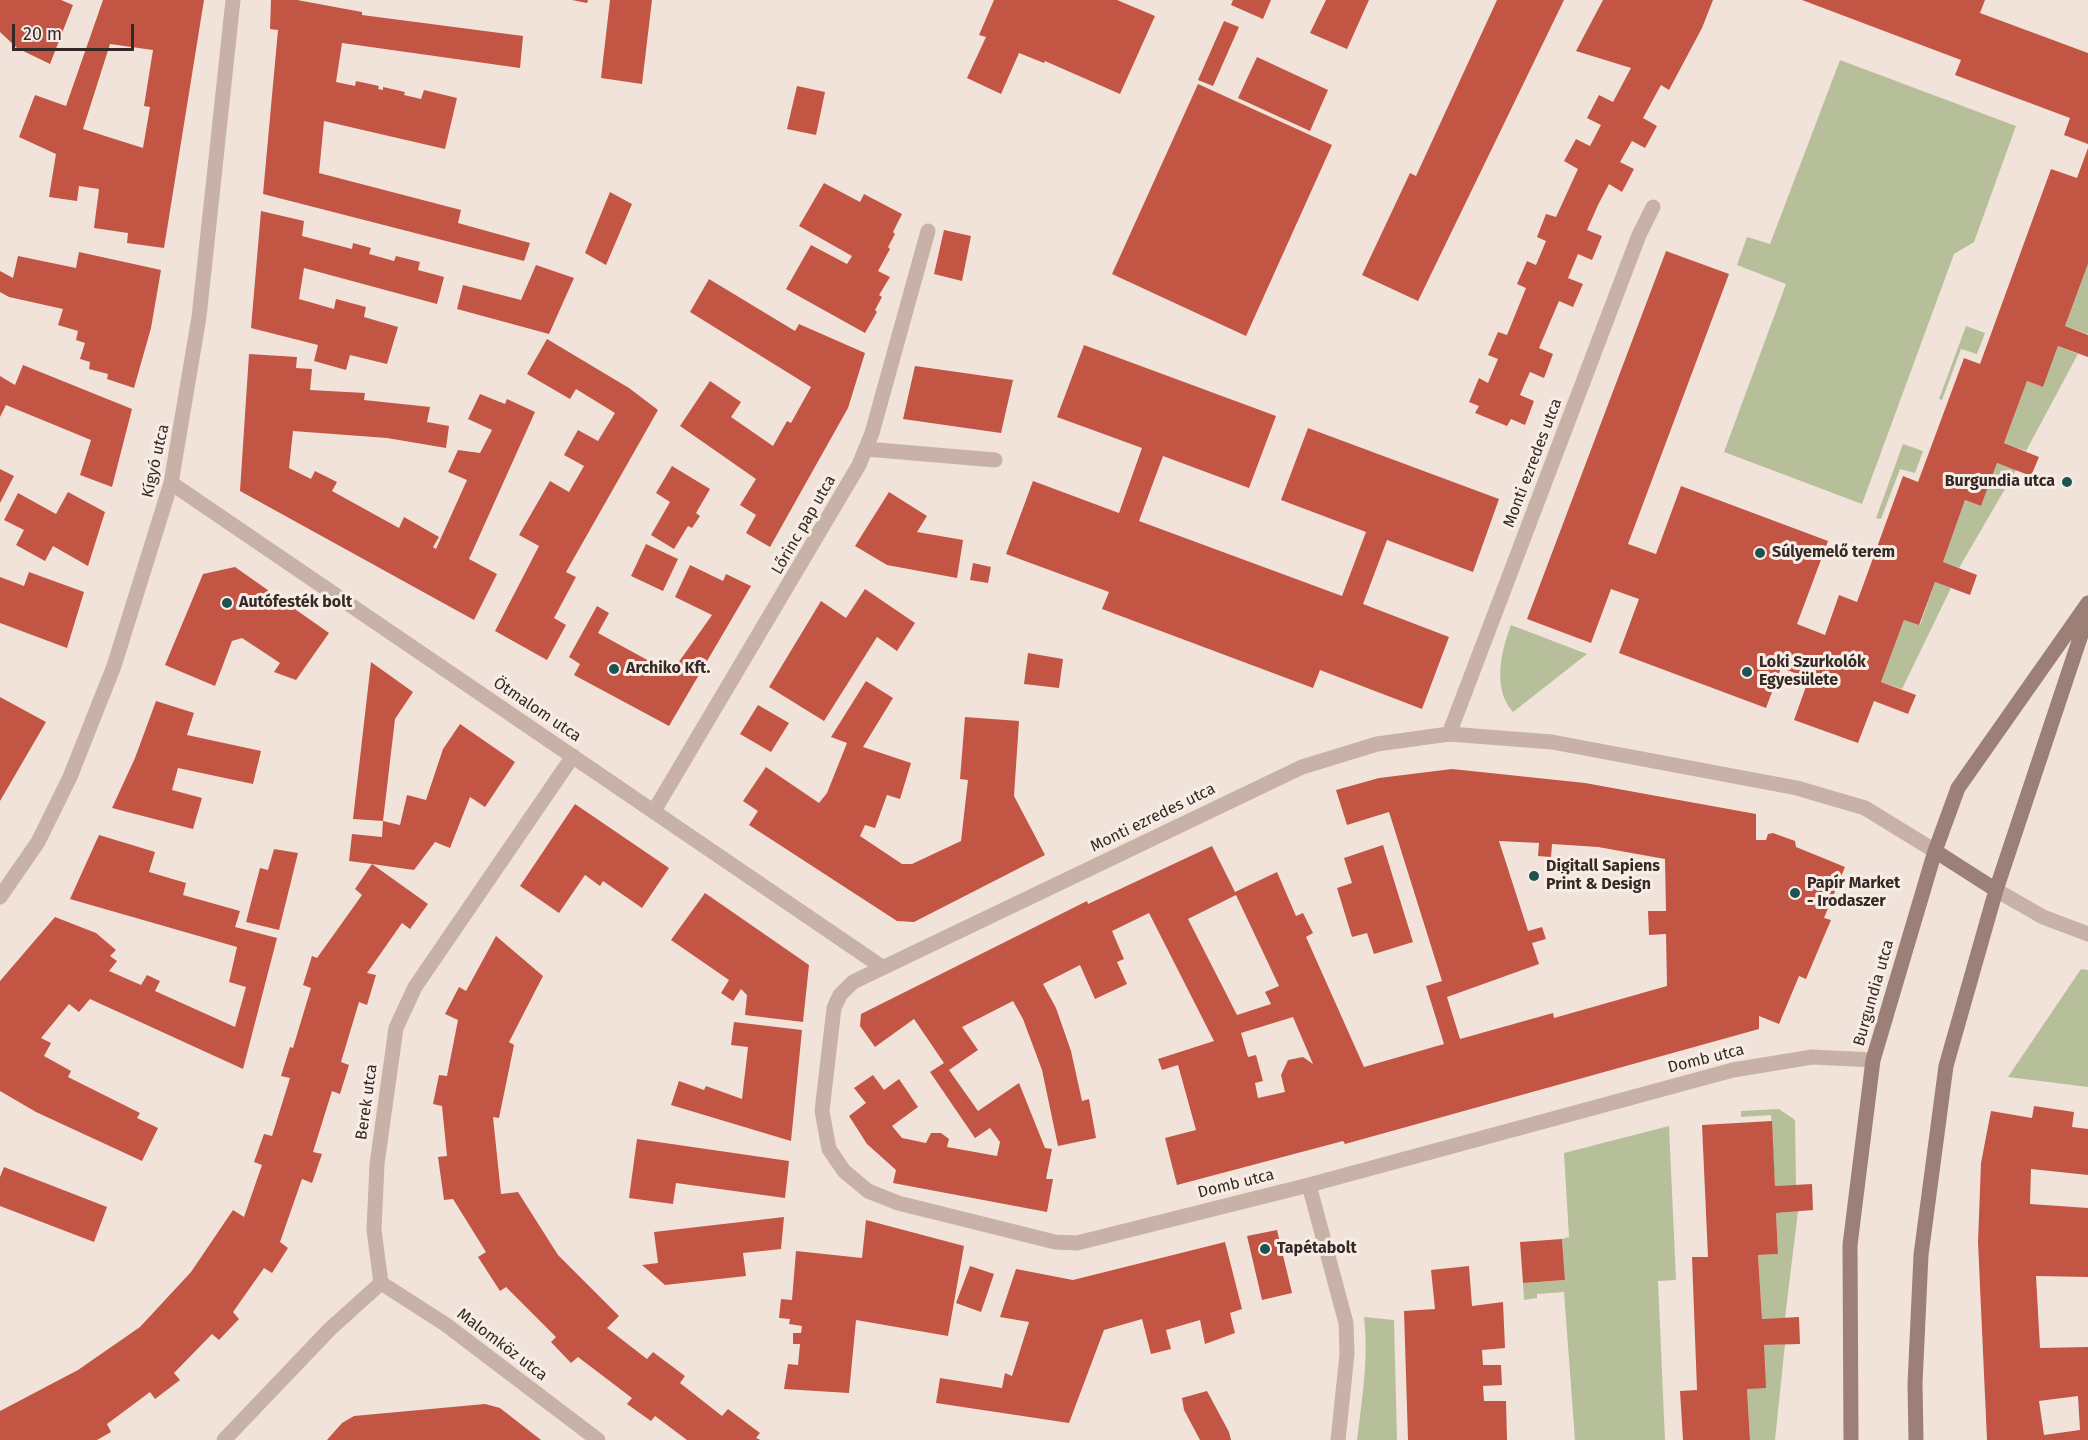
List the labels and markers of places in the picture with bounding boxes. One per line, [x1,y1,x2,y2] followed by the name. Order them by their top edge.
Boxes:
[1945,472,2055,492] place label: Burgundia utca
[2060,475,2074,489] marker: Burgundia utca
[1772,543,1895,563] place label: Súlyemelő terem
[1753,546,1767,560] marker: Súlyemelő terem
[239,593,352,613] place label: Autófesték bolt
[220,596,234,610] marker: Autófesték bolt
[1759,653,1866,691] place label: Loki Szurkolók Egyesülete
[626,659,710,679] place label: Archiko Kft.
[607,662,621,676] marker: Archiko Kft.
[1740,665,1754,679] marker: Loki Szurkolók Egyesülete
[1546,857,1660,895] place label: Digitall Sapiens Print & Design
[1527,869,1541,883] marker: Digitall Sapiens Print & Design
[1807,874,1900,912] place label: Papír Market - Irodaszer
[1788,886,1802,900] marker: Papír Market - Irodaszer
[1277,1239,1357,1259] place label: Tapétabolt
[1258,1242,1272,1256] marker: Tapétabolt

